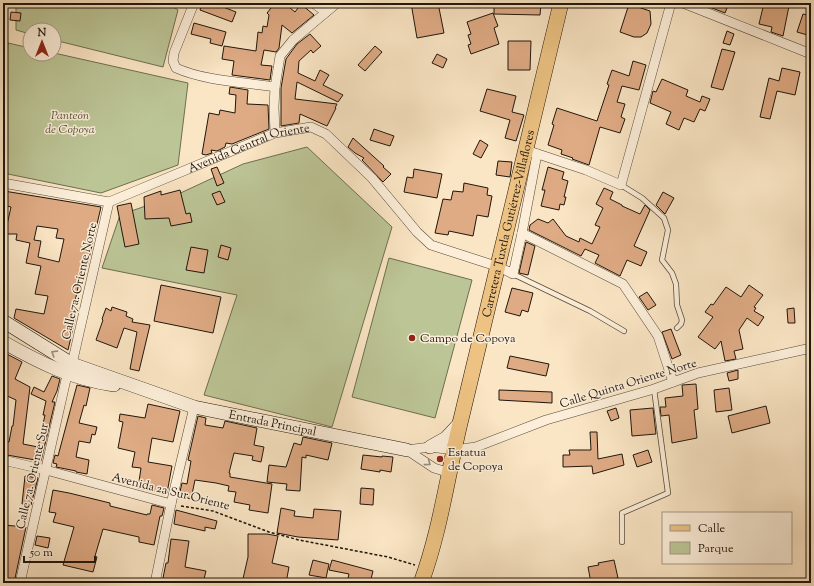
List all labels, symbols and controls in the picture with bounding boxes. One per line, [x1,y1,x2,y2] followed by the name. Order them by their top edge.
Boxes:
[22,22,62,62] north arrow
[37,25,47,41] text: N
[45,107,95,139] park label: Panteón de Copoya
[185,119,311,178] street label: Avenida Central Oriente
[478,128,540,319] street label: Carretera Tuxtla Gutiérrez-Villaflores
[58,220,102,342] street label: Calle 7a. Oriente Norte
[420,330,516,348] place label: Campo de Copoya
[407,333,417,343] marker: Campo de Copoya
[51,350,58,357] one-way arrow
[558,354,699,413] street label: Calle Quinta Oriente Norte
[227,406,319,442] street label: Entrada Principal
[12,421,54,531] street label: Calle 7a. Oriente Sur
[448,444,503,476] place label: Estatua de Copoya
[435,454,445,464] marker: Estatua de Copoya
[423,459,430,466] one-way arrow
[110,469,232,515] street label: Avenida 2a Sur Oriente
[662,512,792,564] legend
[698,520,726,538] text: Calle
[24,538,95,564] scale bar
[698,540,734,558] text: Parque
[29,544,53,562] text: 50 m

